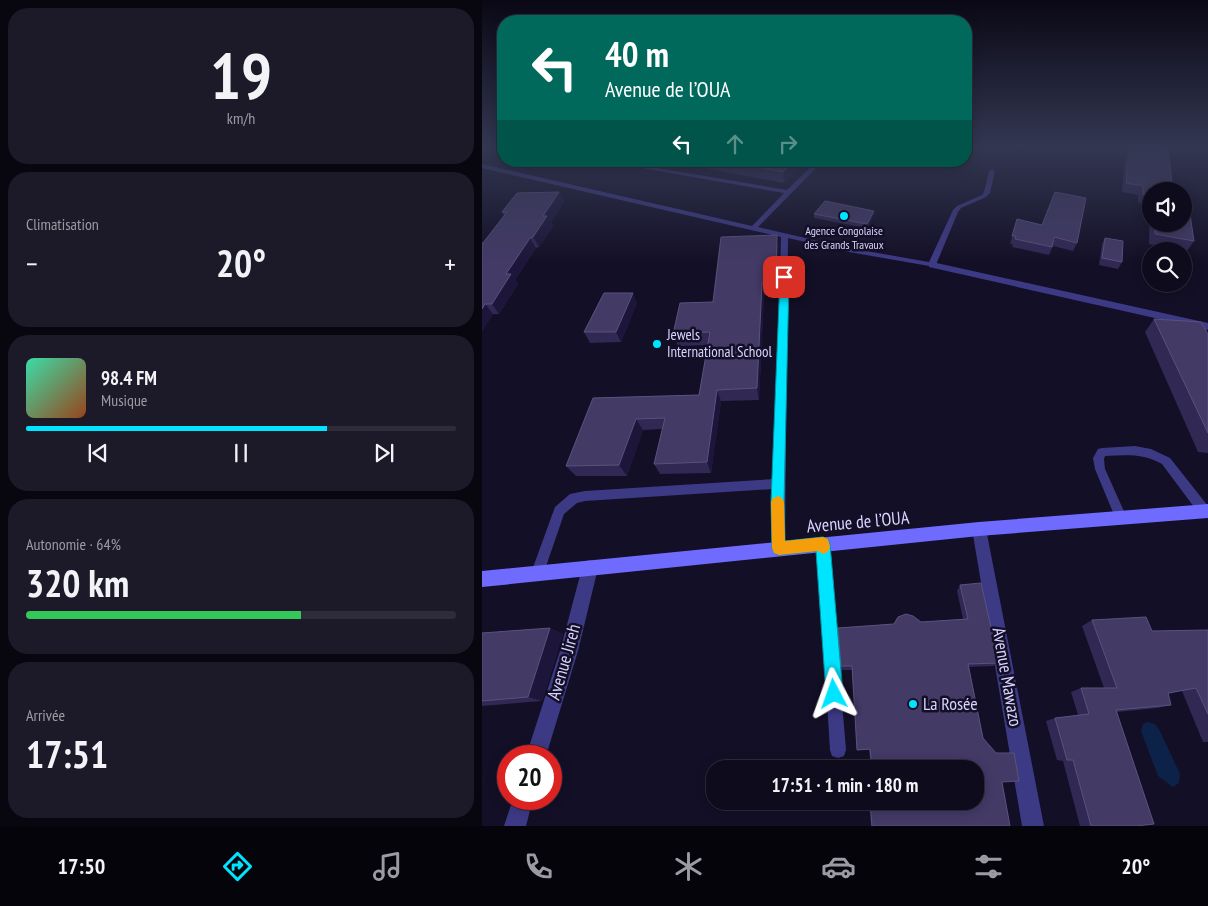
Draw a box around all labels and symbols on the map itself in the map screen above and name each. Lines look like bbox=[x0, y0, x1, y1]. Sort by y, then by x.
marker: Agence Congolaise des Grands Travaux bbox=[838, 210, 850, 222]
place label: Agence Congolaise des Grands Travaux bbox=[804, 223, 884, 252]
pin bbox=[763, 256, 805, 298]
place label: Jewels International School bbox=[666, 325, 772, 361]
marker: Jewels International School bbox=[651, 338, 663, 350]
street label: Avenue de l’OUA bbox=[806, 506, 911, 537]
street label: Avenue Jireh bbox=[542, 621, 585, 702]
street label: Avenue Mawazo bbox=[987, 626, 1028, 728]
position arrow bbox=[807, 667, 859, 719]
place label: La Rosée bbox=[923, 692, 978, 715]
marker: La Rosée bbox=[907, 698, 919, 710]
speed limit sign: 20 bbox=[497, 745, 562, 810]

